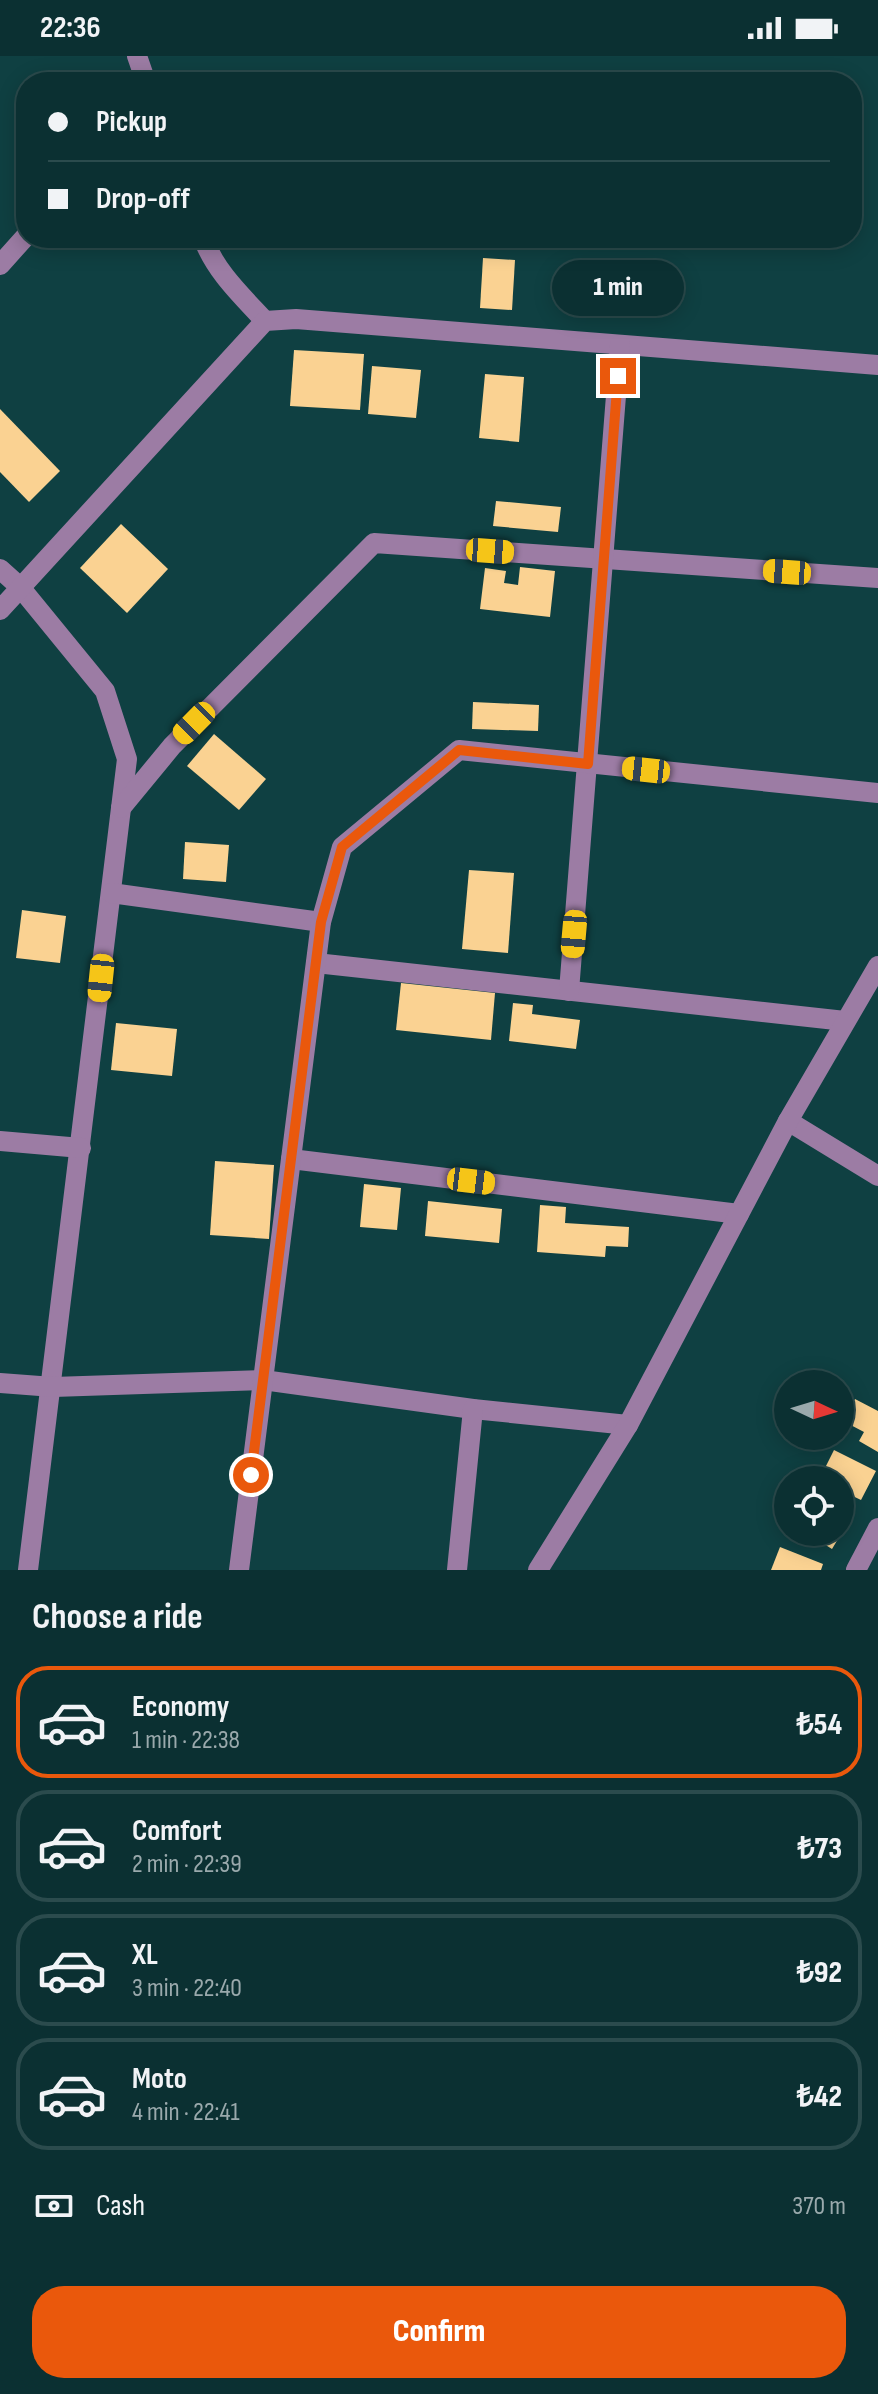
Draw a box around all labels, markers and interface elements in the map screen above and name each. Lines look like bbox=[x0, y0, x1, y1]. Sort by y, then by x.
text: 22:36 bbox=[40, 10, 101, 46]
text: Pickup bbox=[96, 104, 167, 140]
text: Drop-off bbox=[96, 181, 190, 217]
callout: 1 min bbox=[552, 260, 684, 316]
text: 1 min bbox=[593, 272, 643, 303]
route end bbox=[600, 358, 636, 394]
car bbox=[465, 537, 515, 565]
car bbox=[762, 558, 812, 586]
car bbox=[169, 698, 219, 748]
car bbox=[621, 756, 671, 784]
car bbox=[560, 909, 588, 959]
car bbox=[87, 953, 115, 1003]
car bbox=[446, 1166, 496, 1196]
north arrow bbox=[774, 1370, 854, 1450]
map controls bbox=[774, 1370, 854, 1546]
route start bbox=[233, 1457, 269, 1493]
button: locate bbox=[774, 1466, 854, 1546]
text: Choose a ride bbox=[32, 1596, 203, 1639]
icon: car bbox=[36, 1686, 108, 1758]
text: Economy bbox=[132, 1689, 229, 1725]
text: ₺54 bbox=[797, 1707, 842, 1743]
text: 1 min · 22:38 bbox=[132, 1725, 240, 1756]
icon: car bbox=[36, 1810, 108, 1882]
text: Comfort bbox=[132, 1813, 222, 1849]
text: ₺73 bbox=[797, 1831, 842, 1867]
text: 2 min · 22:39 bbox=[132, 1849, 242, 1880]
icon: car bbox=[36, 1934, 108, 2006]
text: XL bbox=[132, 1937, 158, 1973]
text: ₺92 bbox=[797, 1955, 842, 1991]
text: 3 min · 22:40 bbox=[132, 1973, 242, 2004]
icon: car bbox=[36, 2058, 108, 2130]
text: Moto bbox=[132, 2061, 187, 2097]
text: ₺42 bbox=[797, 2079, 842, 2115]
text: 4 min · 22:41 bbox=[132, 2097, 240, 2128]
icon: cash bbox=[32, 2184, 76, 2228]
text: Cash bbox=[96, 2188, 145, 2224]
text: 370 m bbox=[792, 2191, 846, 2222]
button: Confirm bbox=[32, 2286, 846, 2378]

